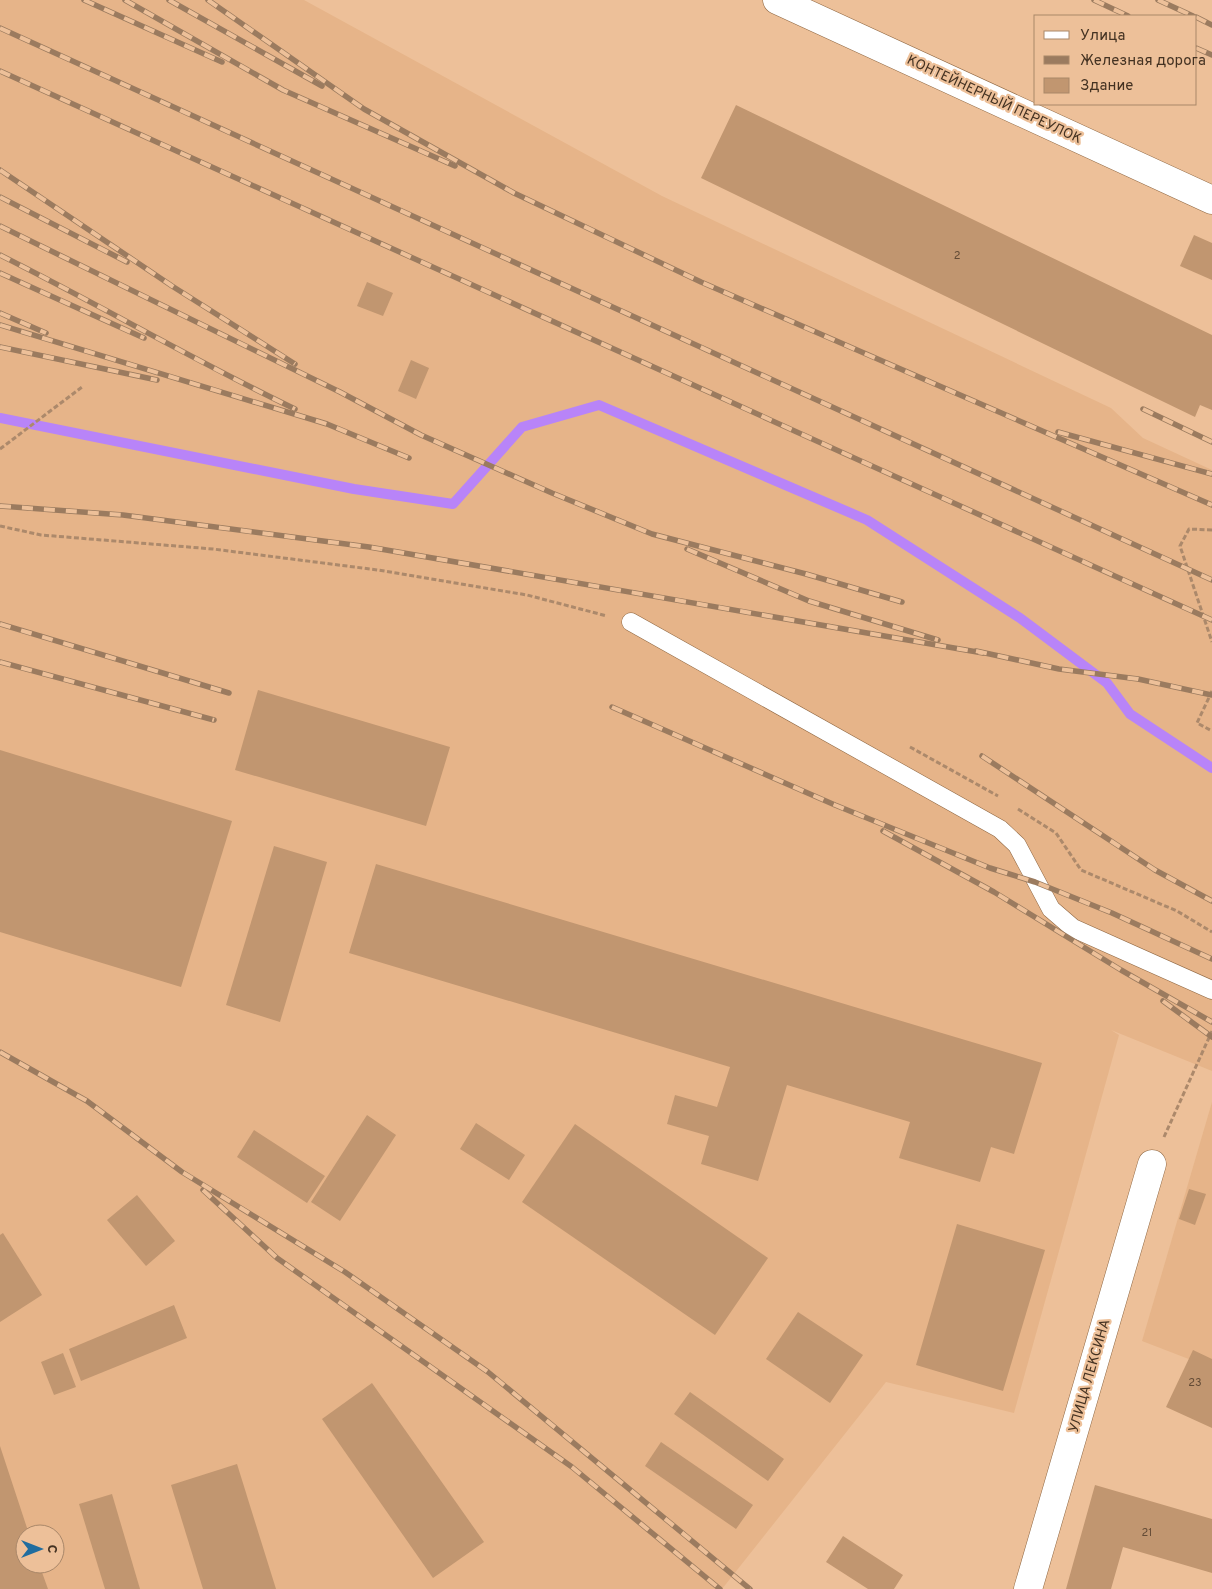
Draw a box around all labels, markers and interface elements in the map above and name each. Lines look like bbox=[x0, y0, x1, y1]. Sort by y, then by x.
legend bbox=[1034, 15, 1197, 105]
text: Улица bbox=[1080, 27, 1125, 46]
street label: КОНТЕЙНЕРНЫЙ ПЕРЕУЛОК bbox=[904, 51, 1085, 148]
text: Железная дорога bbox=[1080, 52, 1206, 71]
text: Здание bbox=[1080, 77, 1133, 96]
house number: 2 bbox=[954, 249, 960, 263]
street label: УЛИЦА ЛЕКСИНА bbox=[1066, 1317, 1114, 1435]
house number: 23 bbox=[1188, 1376, 1202, 1390]
north arrow bbox=[15, 1524, 65, 1574]
house number: 21 bbox=[1142, 1526, 1152, 1540]
text: С bbox=[43, 1545, 60, 1554]

